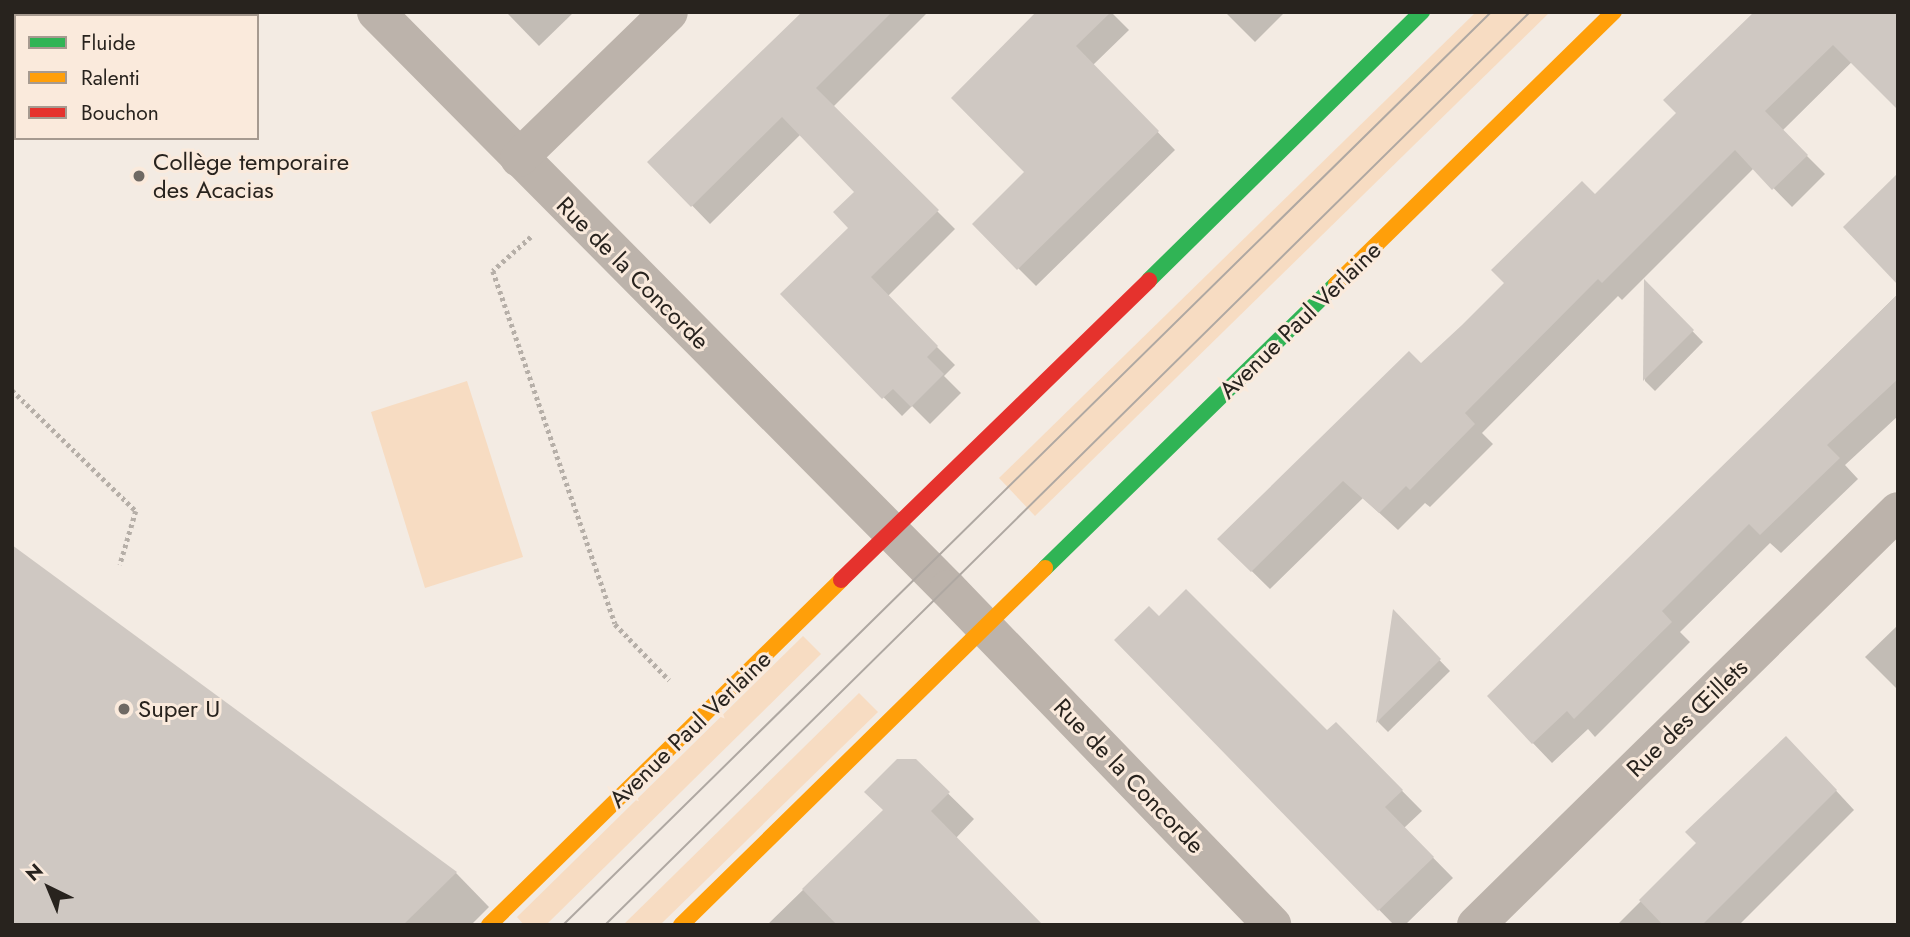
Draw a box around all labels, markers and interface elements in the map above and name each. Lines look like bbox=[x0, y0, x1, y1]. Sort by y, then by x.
legend bbox=[14, 14, 259, 140]
text: Fluide bbox=[81, 28, 136, 58]
text: Ralenti bbox=[81, 63, 140, 93]
text: Bouchon bbox=[81, 98, 159, 128]
place label: Collège temporaire des Acacias bbox=[153, 148, 349, 204]
marker: Collège temporaire des Acacias bbox=[131, 168, 147, 184]
street label: Rue de la Concorde bbox=[551, 191, 715, 355]
street label: Avenue Paul Verlaine bbox=[1213, 235, 1387, 405]
street label: Avenue Paul Verlaine bbox=[603, 644, 777, 814]
street label: Rue des Œillets bbox=[1620, 653, 1754, 783]
street label: Rue de la Concorde bbox=[1048, 693, 1210, 859]
place label: Super U bbox=[138, 695, 220, 723]
marker: Super U bbox=[116, 701, 132, 717]
north arrow bbox=[14, 853, 84, 923]
text: N bbox=[20, 857, 49, 887]

